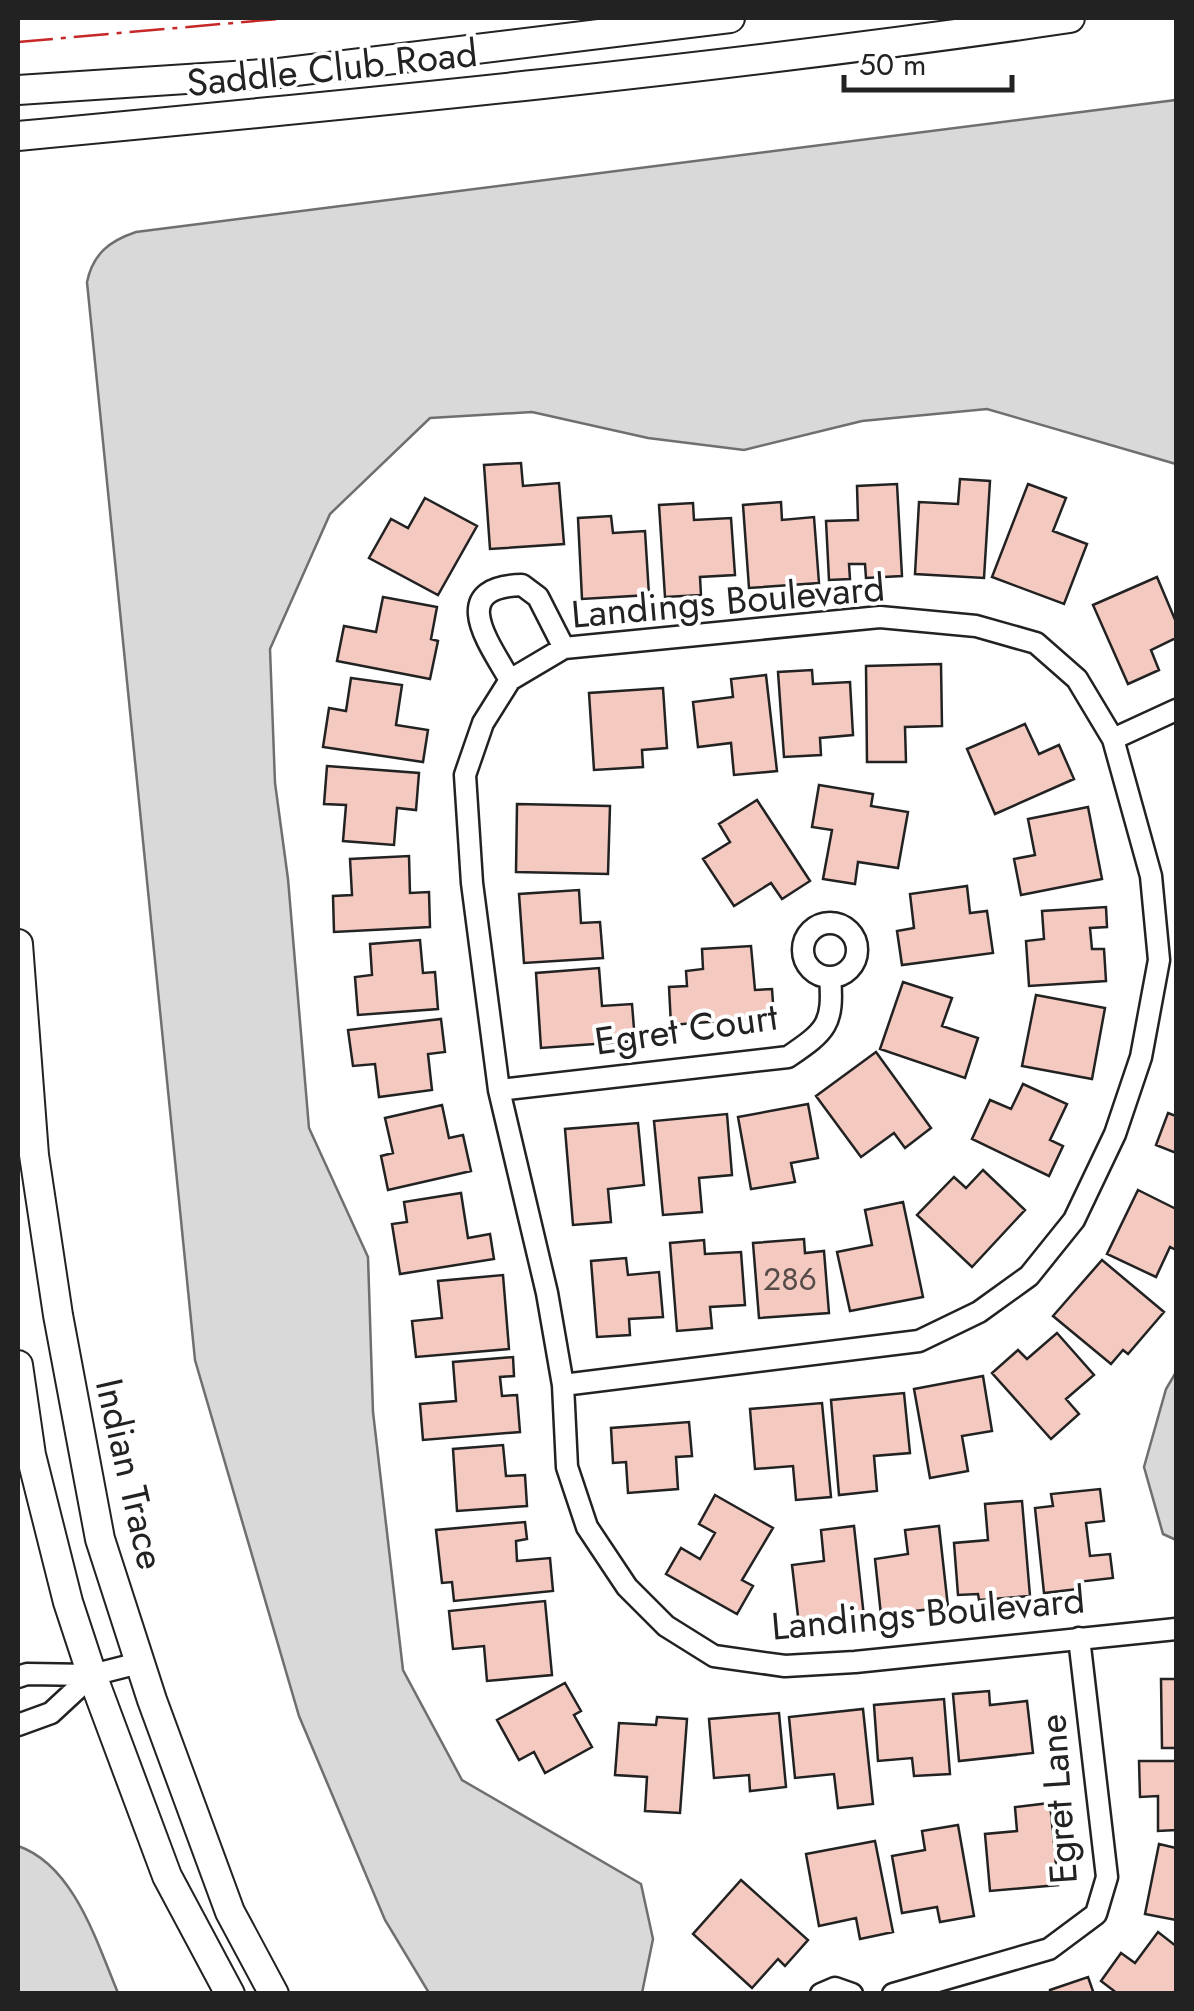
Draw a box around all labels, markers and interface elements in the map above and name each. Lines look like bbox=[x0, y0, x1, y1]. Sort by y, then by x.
street label: Saddle Club Road bbox=[184, 25, 480, 110]
scale bar bbox=[844, 30, 1012, 92]
text: 50 m bbox=[859, 43, 926, 86]
street label: Landings Boulevard bbox=[569, 559, 887, 642]
street label: Egret Court bbox=[591, 988, 781, 1069]
house number: 286 bbox=[763, 1256, 817, 1302]
street label: Indian Trace bbox=[82, 1373, 179, 1575]
street label: Landings Boulevard bbox=[769, 1571, 1087, 1654]
street label: Egret Lane bbox=[1024, 1712, 1091, 1886]

